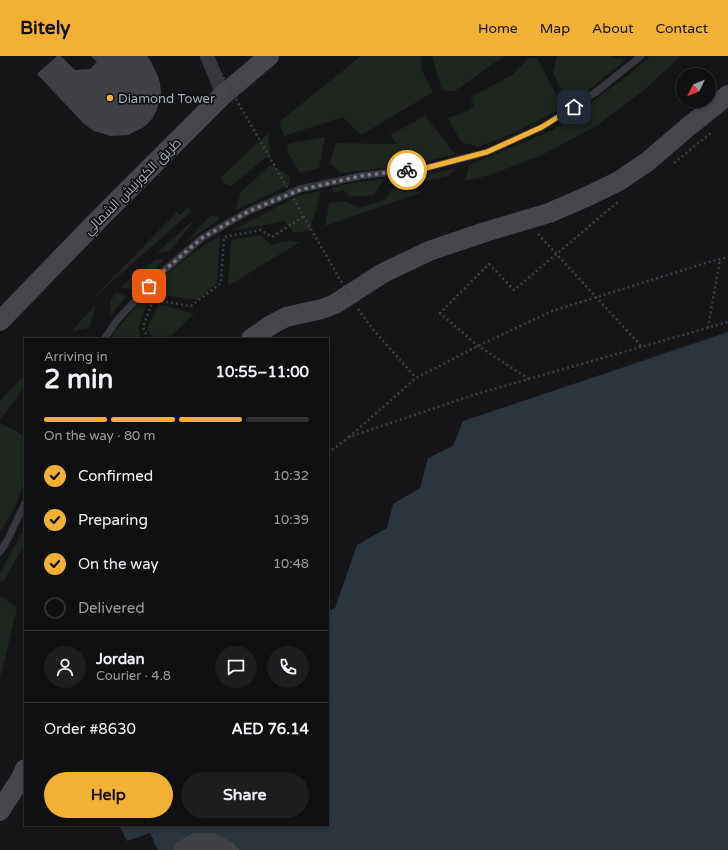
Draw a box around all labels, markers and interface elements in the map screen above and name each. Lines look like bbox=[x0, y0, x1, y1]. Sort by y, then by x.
text: Bitely bbox=[20, 17, 71, 39]
text: Home bbox=[478, 20, 518, 37]
text: Map bbox=[540, 20, 570, 37]
text: About bbox=[592, 20, 634, 37]
text: Contact bbox=[656, 20, 708, 37]
north arrow bbox=[676, 68, 716, 108]
map controls bbox=[676, 68, 716, 108]
pin bbox=[557, 90, 591, 124]
place label: Diamond Tower bbox=[118, 91, 215, 107]
marker: Diamond Tower bbox=[105, 93, 115, 103]
icon: home bbox=[563, 96, 585, 118]
street label: طريق الكورنيش الشمالي bbox=[81, 135, 186, 240]
courier bbox=[387, 150, 427, 190]
icon: bike bbox=[396, 159, 418, 181]
pin bbox=[132, 269, 166, 303]
icon: bag bbox=[138, 275, 160, 297]
text: Arriving in bbox=[44, 349, 108, 365]
text: 10:55–11:00 bbox=[216, 363, 309, 381]
text: 2 min bbox=[44, 364, 113, 395]
text: On the way · 80 m bbox=[44, 428, 156, 444]
icon: check bbox=[44, 465, 66, 487]
text: Confirmed bbox=[78, 467, 153, 485]
text: 10:32 bbox=[273, 468, 309, 484]
icon: check bbox=[44, 509, 66, 531]
text: Preparing bbox=[78, 511, 148, 529]
text: 10:39 bbox=[273, 512, 309, 528]
icon: check bbox=[44, 553, 66, 575]
text: On the way bbox=[78, 555, 158, 573]
text: 10:48 bbox=[273, 556, 309, 572]
text: Delivered bbox=[78, 599, 145, 617]
button: person bbox=[44, 646, 86, 688]
button: chat bbox=[215, 646, 257, 688]
button: phone bbox=[267, 646, 309, 688]
text: Jordan bbox=[96, 650, 145, 668]
text: Courier · 4.8 bbox=[96, 668, 171, 684]
text: Order #8630 bbox=[44, 720, 136, 738]
text: AED 76.14 bbox=[231, 720, 309, 738]
button: Help bbox=[44, 772, 173, 818]
button: Share bbox=[181, 772, 309, 818]

